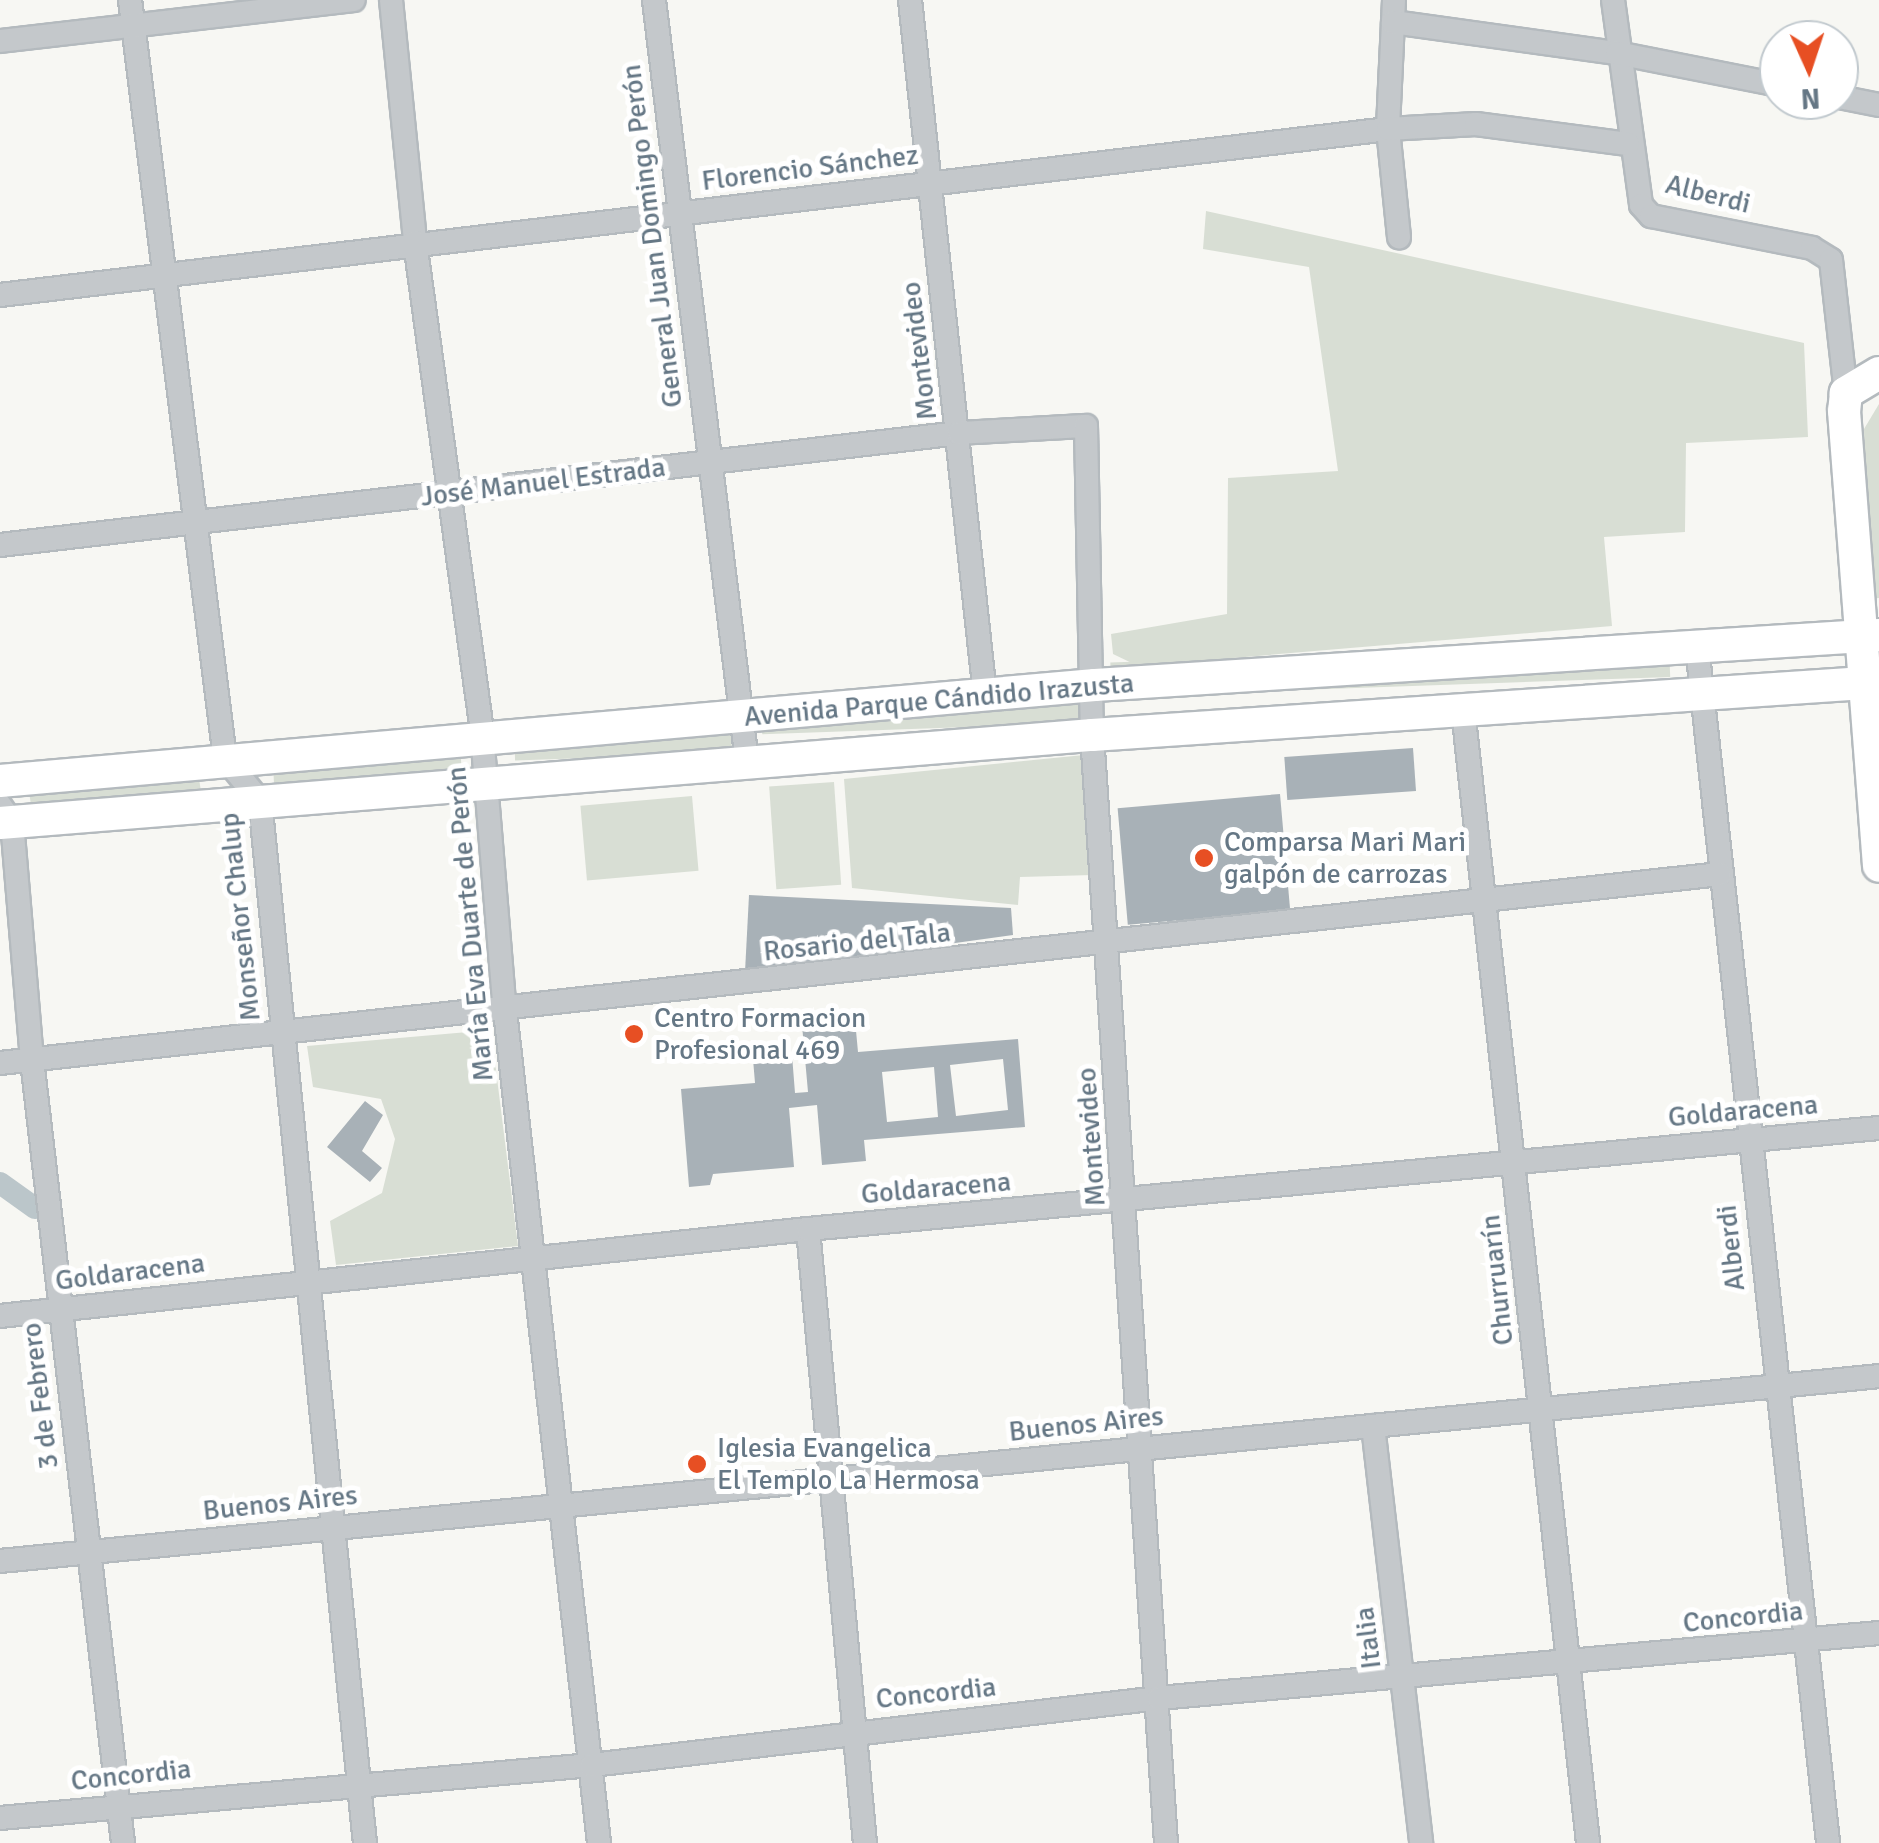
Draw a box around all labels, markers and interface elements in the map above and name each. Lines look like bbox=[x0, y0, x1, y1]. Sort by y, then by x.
north arrow bbox=[1759, 20, 1859, 120]
street label: General Juan Domingo Perón bbox=[614, 62, 690, 410]
text: N bbox=[1800, 80, 1821, 115]
street label: Florencio Sánchez bbox=[700, 138, 920, 198]
street label: Alberdi bbox=[1662, 167, 1754, 221]
street label: Montevideo bbox=[894, 280, 944, 422]
street label: José Manuel Estrada bbox=[419, 450, 667, 514]
street label: Avenida Parque Cándido Irazusta bbox=[743, 666, 1135, 734]
street label: María Eva Duarte de Perón bbox=[439, 765, 501, 1083]
street label: Monseñor Chalup bbox=[212, 811, 268, 1023]
place label: Comparsa Mari Mari galpón de carrozas bbox=[1224, 825, 1466, 891]
marker: Comparsa Mari Mari galpón de carrozas bbox=[1193, 847, 1215, 869]
street label: Rosario del Tala bbox=[762, 915, 952, 969]
place label: Centro Formacion Profesional 469 bbox=[654, 1001, 866, 1067]
marker: Centro Formacion Profesional 469 bbox=[623, 1023, 645, 1045]
street label: Montevideo bbox=[1069, 1066, 1113, 1208]
street label: Goldaracena bbox=[1667, 1088, 1819, 1134]
street label: Goldaracena bbox=[860, 1165, 1012, 1211]
street label: Alberdi bbox=[1710, 1203, 1752, 1293]
street label: Churruarín bbox=[1473, 1213, 1521, 1347]
street label: Goldaracena bbox=[53, 1246, 207, 1298]
street label: 3 de Febrero bbox=[14, 1321, 66, 1471]
street label: Buenos Aires bbox=[1007, 1399, 1165, 1449]
place label: Iglesia Evangelica El Templo La Hermosa bbox=[717, 1431, 980, 1497]
marker: Iglesia Evangelica El Templo La Hermosa bbox=[686, 1453, 708, 1475]
street label: Buenos Aires bbox=[201, 1478, 359, 1528]
street label: Concordia bbox=[1681, 1594, 1805, 1640]
street label: Italia bbox=[1348, 1605, 1388, 1671]
street label: Concordia bbox=[874, 1670, 998, 1716]
street label: Concordia bbox=[69, 1752, 193, 1798]

